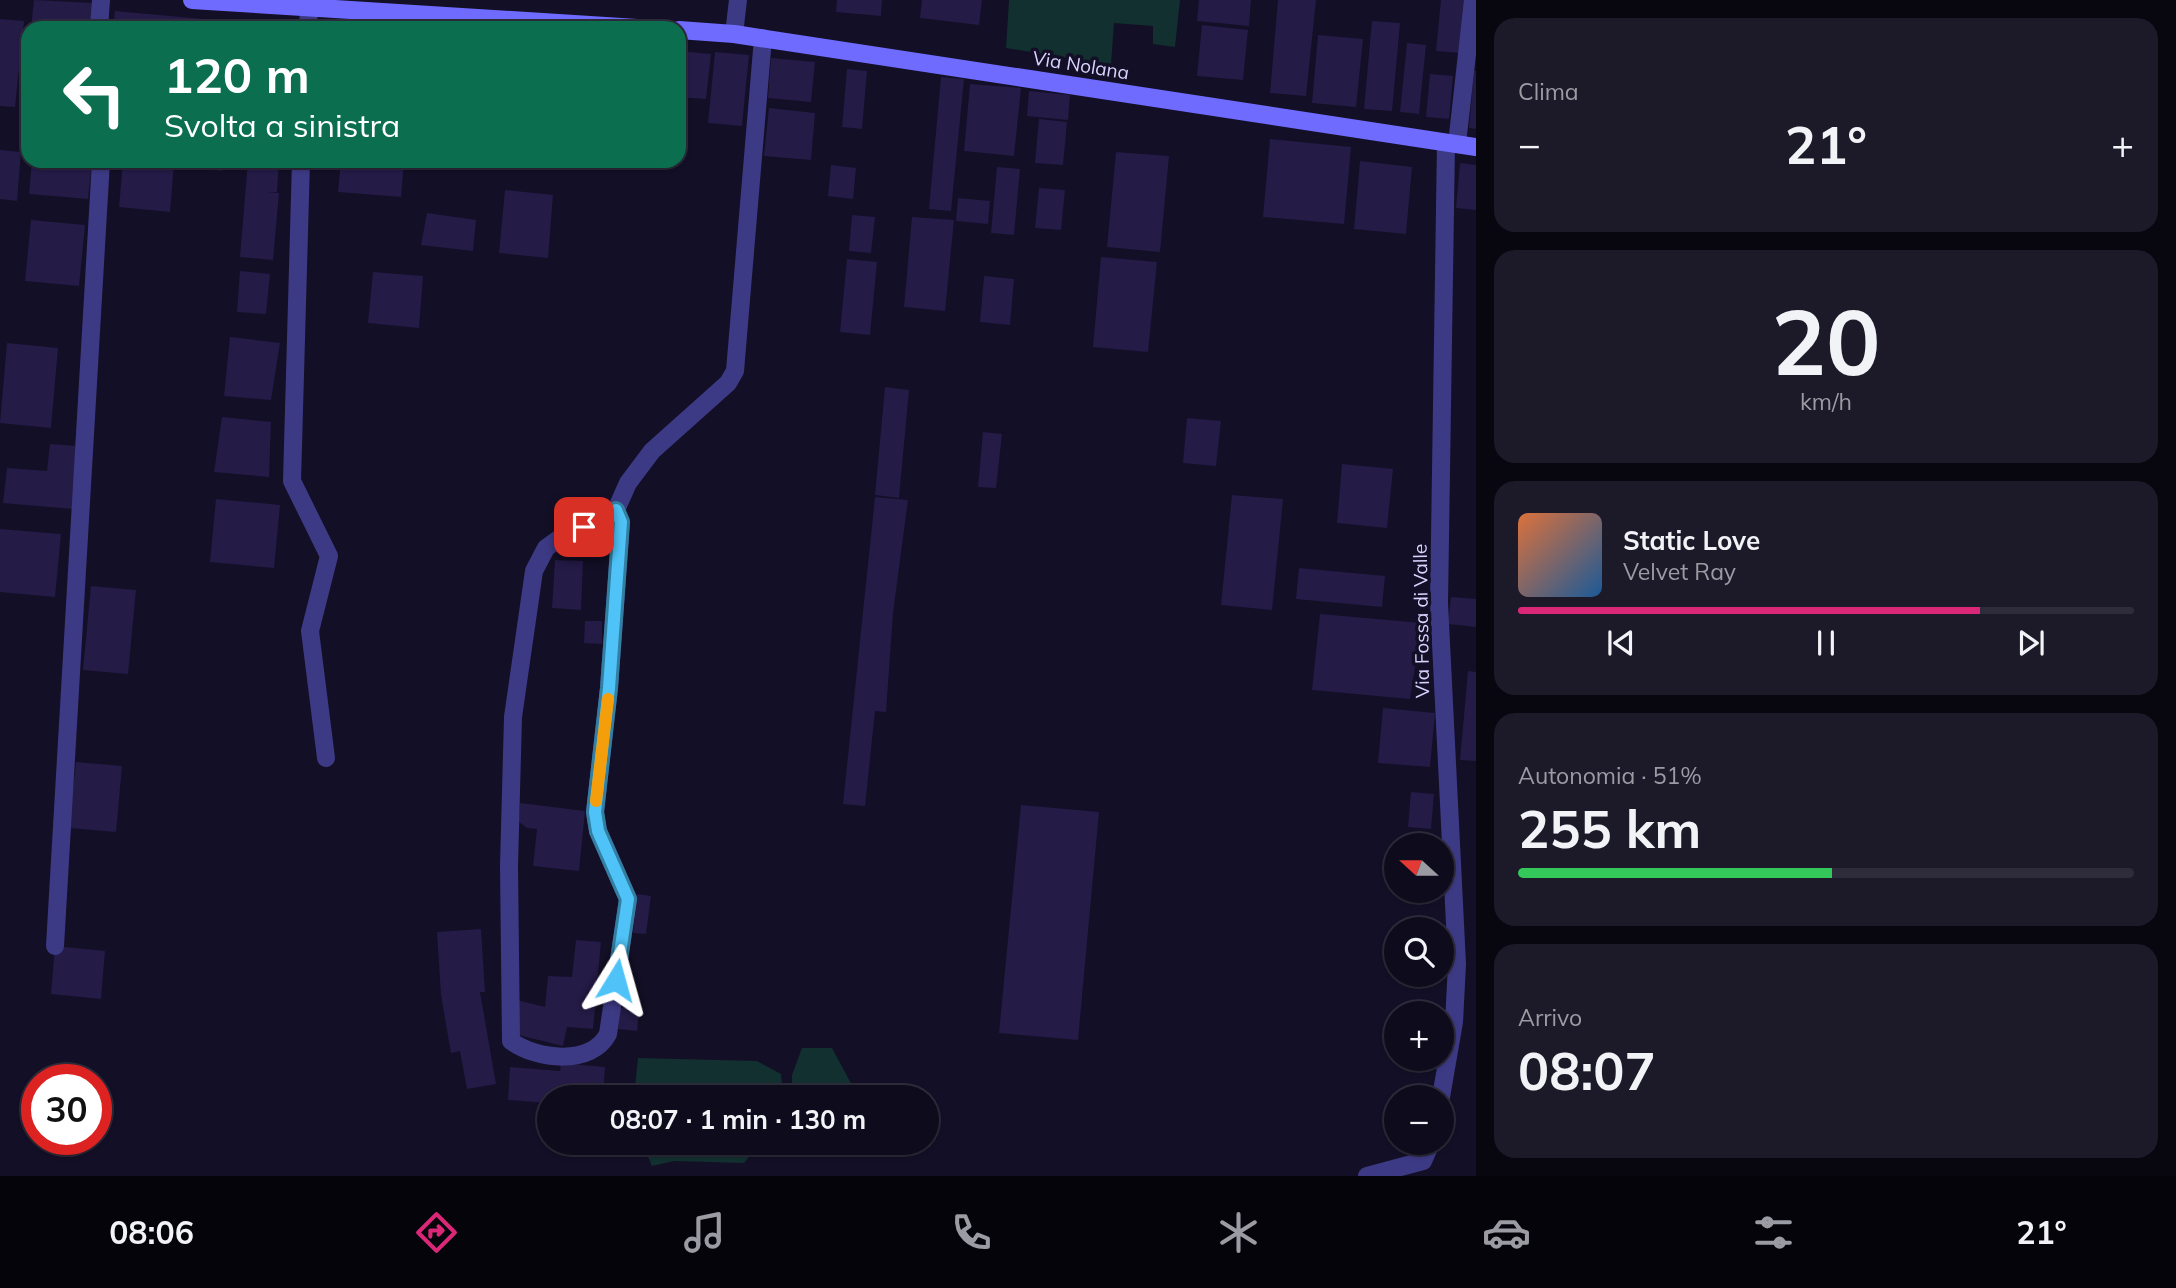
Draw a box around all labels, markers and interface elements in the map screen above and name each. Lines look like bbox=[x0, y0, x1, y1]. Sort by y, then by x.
text: 120 m bbox=[164, 44, 310, 105]
street label: Via Nolana bbox=[1031, 46, 1131, 84]
icon: left bbox=[49, 49, 140, 140]
text: Clima bbox=[1518, 77, 1579, 106]
text: Svolta a sinistra bbox=[164, 105, 400, 145]
text: 21° bbox=[1785, 112, 1867, 177]
text: − bbox=[1518, 120, 1541, 168]
text: + bbox=[2111, 120, 2134, 168]
text: 20 bbox=[1771, 284, 1881, 398]
text: km/h bbox=[1800, 387, 1852, 416]
pin bbox=[554, 497, 614, 557]
icon: arrive bbox=[565, 508, 603, 546]
text: Static Love bbox=[1623, 524, 1760, 557]
street label: Via Fossa di Valle bbox=[1408, 544, 1434, 698]
text: Velvet Ray bbox=[1623, 557, 1736, 586]
icon: previous bbox=[1602, 624, 1640, 662]
icon: pause bbox=[1807, 624, 1845, 662]
icon: next bbox=[2012, 624, 2050, 662]
text: Autonomia · 51% bbox=[1518, 761, 1702, 790]
text: 255 km bbox=[1518, 796, 1701, 861]
north arrow bbox=[1384, 833, 1454, 903]
map controls bbox=[1384, 833, 1454, 1155]
button: search bbox=[1384, 917, 1454, 987]
position arrow bbox=[579, 943, 653, 1017]
button: + bbox=[1384, 1001, 1454, 1071]
text: Arrivo bbox=[1518, 1003, 1582, 1032]
text: 08:07 bbox=[1518, 1038, 1656, 1103]
speed limit sign: 30 bbox=[21, 1064, 112, 1155]
button: − bbox=[1384, 1085, 1454, 1155]
text: 08:07 · 1 min · 130 m bbox=[610, 1103, 866, 1136]
icon: directions bbox=[412, 1208, 461, 1257]
icon: music bbox=[680, 1208, 729, 1257]
icon: phone bbox=[947, 1208, 996, 1257]
icon: climate bbox=[1214, 1208, 1263, 1257]
icon: car bbox=[1482, 1208, 1531, 1257]
icon: filters bbox=[1749, 1208, 1798, 1257]
text: 08:06 bbox=[109, 1212, 194, 1252]
text: 21° bbox=[2016, 1212, 2067, 1252]

